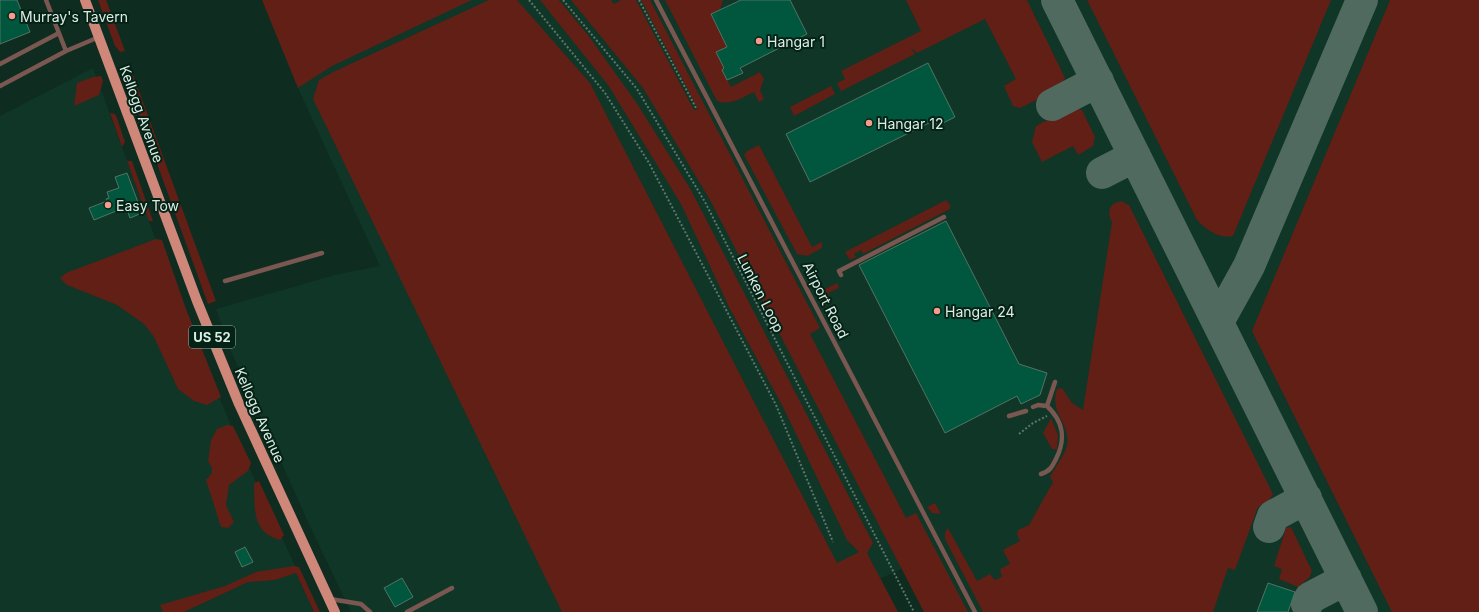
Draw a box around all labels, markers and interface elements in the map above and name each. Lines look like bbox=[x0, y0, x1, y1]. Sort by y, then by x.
place label: Murray's Tavern bbox=[20, 8, 128, 25]
marker: Murray's Tavern bbox=[7, 11, 17, 21]
place label: Hangar 1 bbox=[767, 33, 825, 50]
marker: Hangar 1 bbox=[754, 36, 764, 46]
street label: Kellogg Avenue bbox=[116, 63, 168, 165]
place label: Hangar 12 bbox=[877, 115, 943, 132]
marker: Hangar 12 bbox=[864, 118, 874, 128]
place label: Easy Tow bbox=[116, 197, 179, 214]
marker: Easy Tow bbox=[103, 200, 113, 210]
street label: Lunken Loop bbox=[734, 251, 788, 335]
street label: Airport Road bbox=[800, 259, 852, 341]
place label: Hangar 24 bbox=[945, 303, 1015, 320]
marker: Hangar 24 bbox=[932, 306, 942, 316]
road number: US 52 bbox=[189, 326, 235, 348]
street label: Kellogg Avenue bbox=[231, 365, 289, 465]

